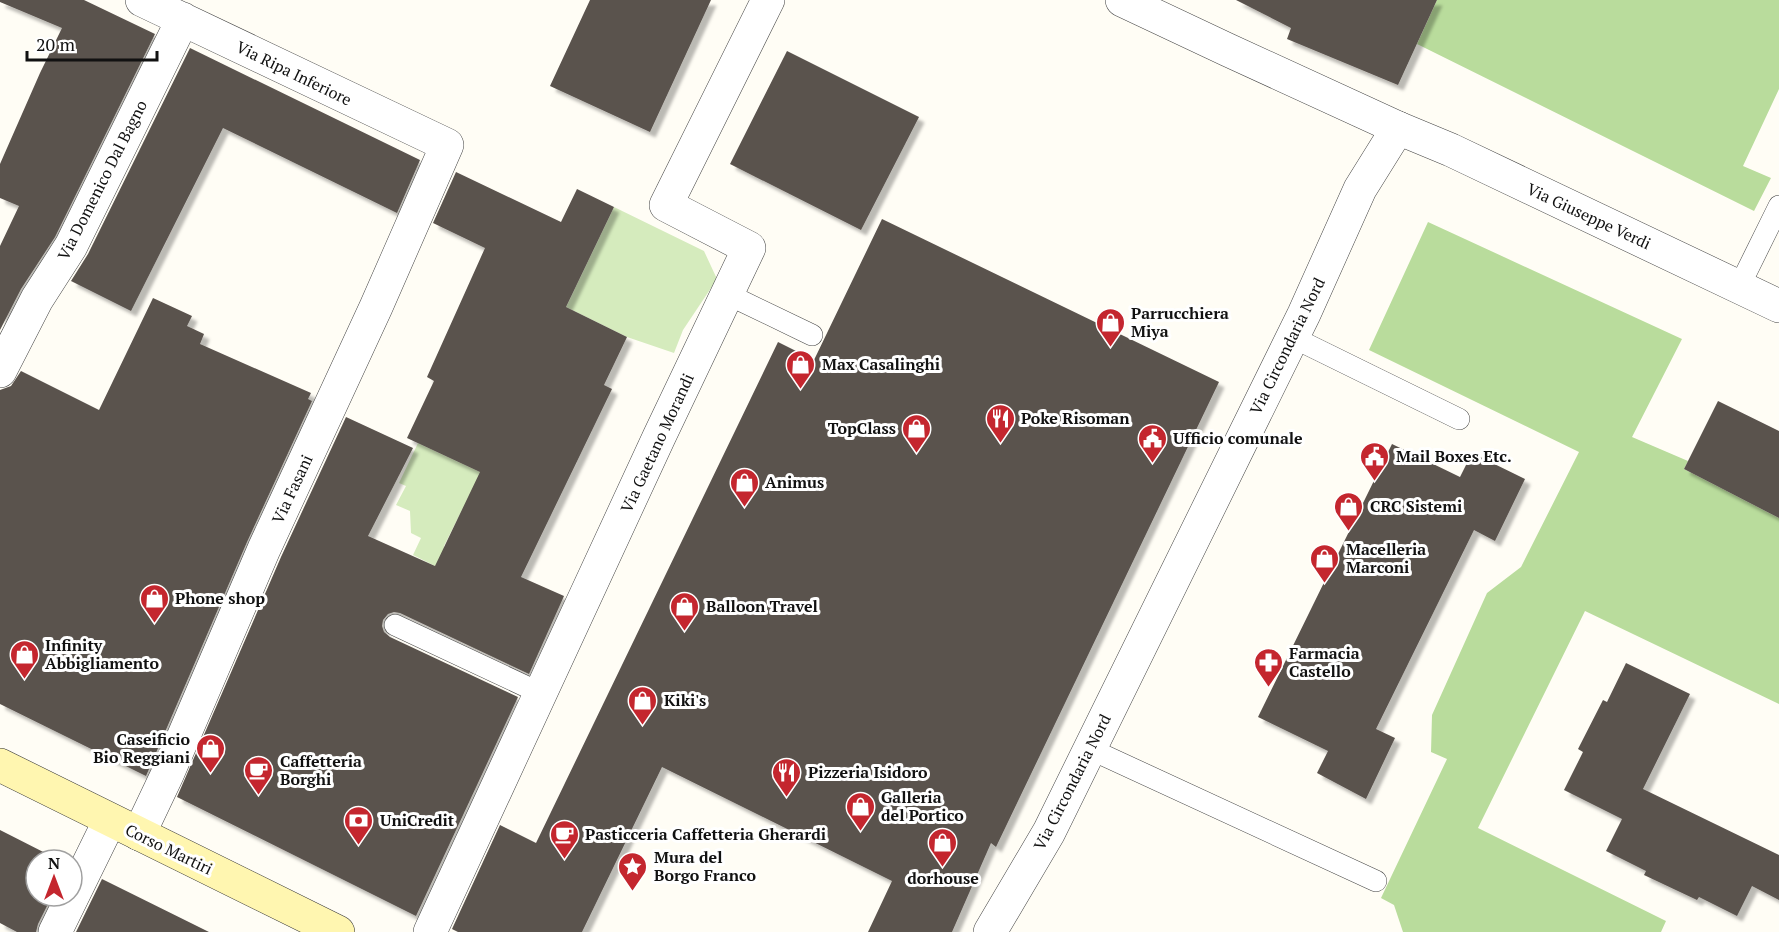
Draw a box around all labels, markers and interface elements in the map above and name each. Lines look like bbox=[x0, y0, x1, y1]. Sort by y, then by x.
scale bar bbox=[27, 24, 158, 62]
text: 20 m bbox=[36, 32, 76, 56]
street label: Via Ripa Inferiore bbox=[232, 35, 356, 111]
street label: Via Domenico Dal Bagno bbox=[52, 96, 152, 264]
street label: Via Giuseppe Verdi bbox=[1523, 178, 1655, 255]
street label: Via Circondaria Nord bbox=[1244, 274, 1330, 418]
place label: Parrucchiera Miya bbox=[1131, 302, 1229, 342]
shop icon: Parrucchiera Miya bbox=[1094, 306, 1126, 348]
shop icon: Max Casalinghi bbox=[785, 348, 817, 390]
place label: Max Casalinghi bbox=[822, 353, 940, 375]
street label: Via Gaetano Morandi bbox=[615, 370, 699, 516]
restaurant icon: Poke Risoman bbox=[984, 402, 1016, 444]
place label: Poke Risoman bbox=[1021, 407, 1130, 429]
shop icon: TopClass bbox=[901, 412, 933, 454]
place label: TopClass bbox=[828, 417, 896, 439]
public building icon: Ufficio comunale bbox=[1136, 422, 1168, 464]
place label: Ufficio comunale bbox=[1173, 427, 1303, 449]
public building icon: Mail Boxes Etc. bbox=[1359, 440, 1391, 482]
place label: Mail Boxes Etc. bbox=[1396, 445, 1512, 467]
street label: Via Fasani bbox=[266, 451, 318, 527]
shop icon: Animus bbox=[728, 466, 760, 508]
place label: Animus bbox=[765, 471, 824, 493]
shop icon: CRC Sistemi bbox=[1333, 490, 1365, 532]
place label: CRC Sistemi bbox=[1370, 495, 1462, 517]
place label: Macelleria Marconi bbox=[1346, 538, 1426, 578]
shop icon: Macelleria Marconi bbox=[1309, 542, 1341, 584]
shop icon: Phone shop bbox=[138, 582, 170, 624]
place label: Phone shop bbox=[175, 587, 265, 609]
shop icon: Balloon Travel bbox=[669, 590, 701, 632]
place label: Balloon Travel bbox=[706, 595, 818, 617]
place label: Infinity Abbigliamento bbox=[45, 634, 159, 674]
shop icon: Infinity Abbigliamento bbox=[8, 638, 40, 680]
place label: Farmacia Castello bbox=[1289, 642, 1360, 682]
pharmacy icon: Farmacia Castello bbox=[1252, 646, 1284, 688]
shop icon: Kiki's bbox=[627, 684, 659, 726]
place label: Kiki's bbox=[664, 689, 706, 711]
street label: Via Circondaria Nord bbox=[1028, 710, 1116, 854]
place label: Caseificio Bio Reggiani bbox=[93, 728, 190, 768]
shop icon: Caseificio Bio Reggiani bbox=[195, 732, 227, 774]
place label: Caffetteria Borghi bbox=[280, 750, 362, 790]
cafe icon: Caffetteria Borghi bbox=[243, 754, 275, 796]
restaurant icon: Pizzeria Isidoro bbox=[771, 756, 803, 798]
place label: Pizzeria Isidoro bbox=[808, 761, 928, 783]
place label: Galleria del Portico bbox=[881, 786, 964, 826]
shop icon: Galleria del Portico bbox=[844, 790, 876, 832]
bank icon: UniCredit bbox=[343, 804, 375, 846]
place label: UniCredit bbox=[380, 809, 455, 831]
street label: Corso Martiri bbox=[122, 818, 216, 880]
cafe icon: Pasticceria Caffetteria Gherardi bbox=[548, 818, 580, 860]
place label: Pasticceria Caffetteria Gherardi bbox=[585, 823, 826, 845]
shop icon: dorhouse bbox=[927, 826, 959, 868]
place label: Mura del Borgo Franco bbox=[654, 846, 756, 886]
north arrow bbox=[24, 848, 84, 908]
place icon: Mura del Borgo Franco bbox=[617, 850, 649, 892]
text: N bbox=[48, 852, 60, 874]
place label: dorhouse bbox=[907, 867, 979, 889]

